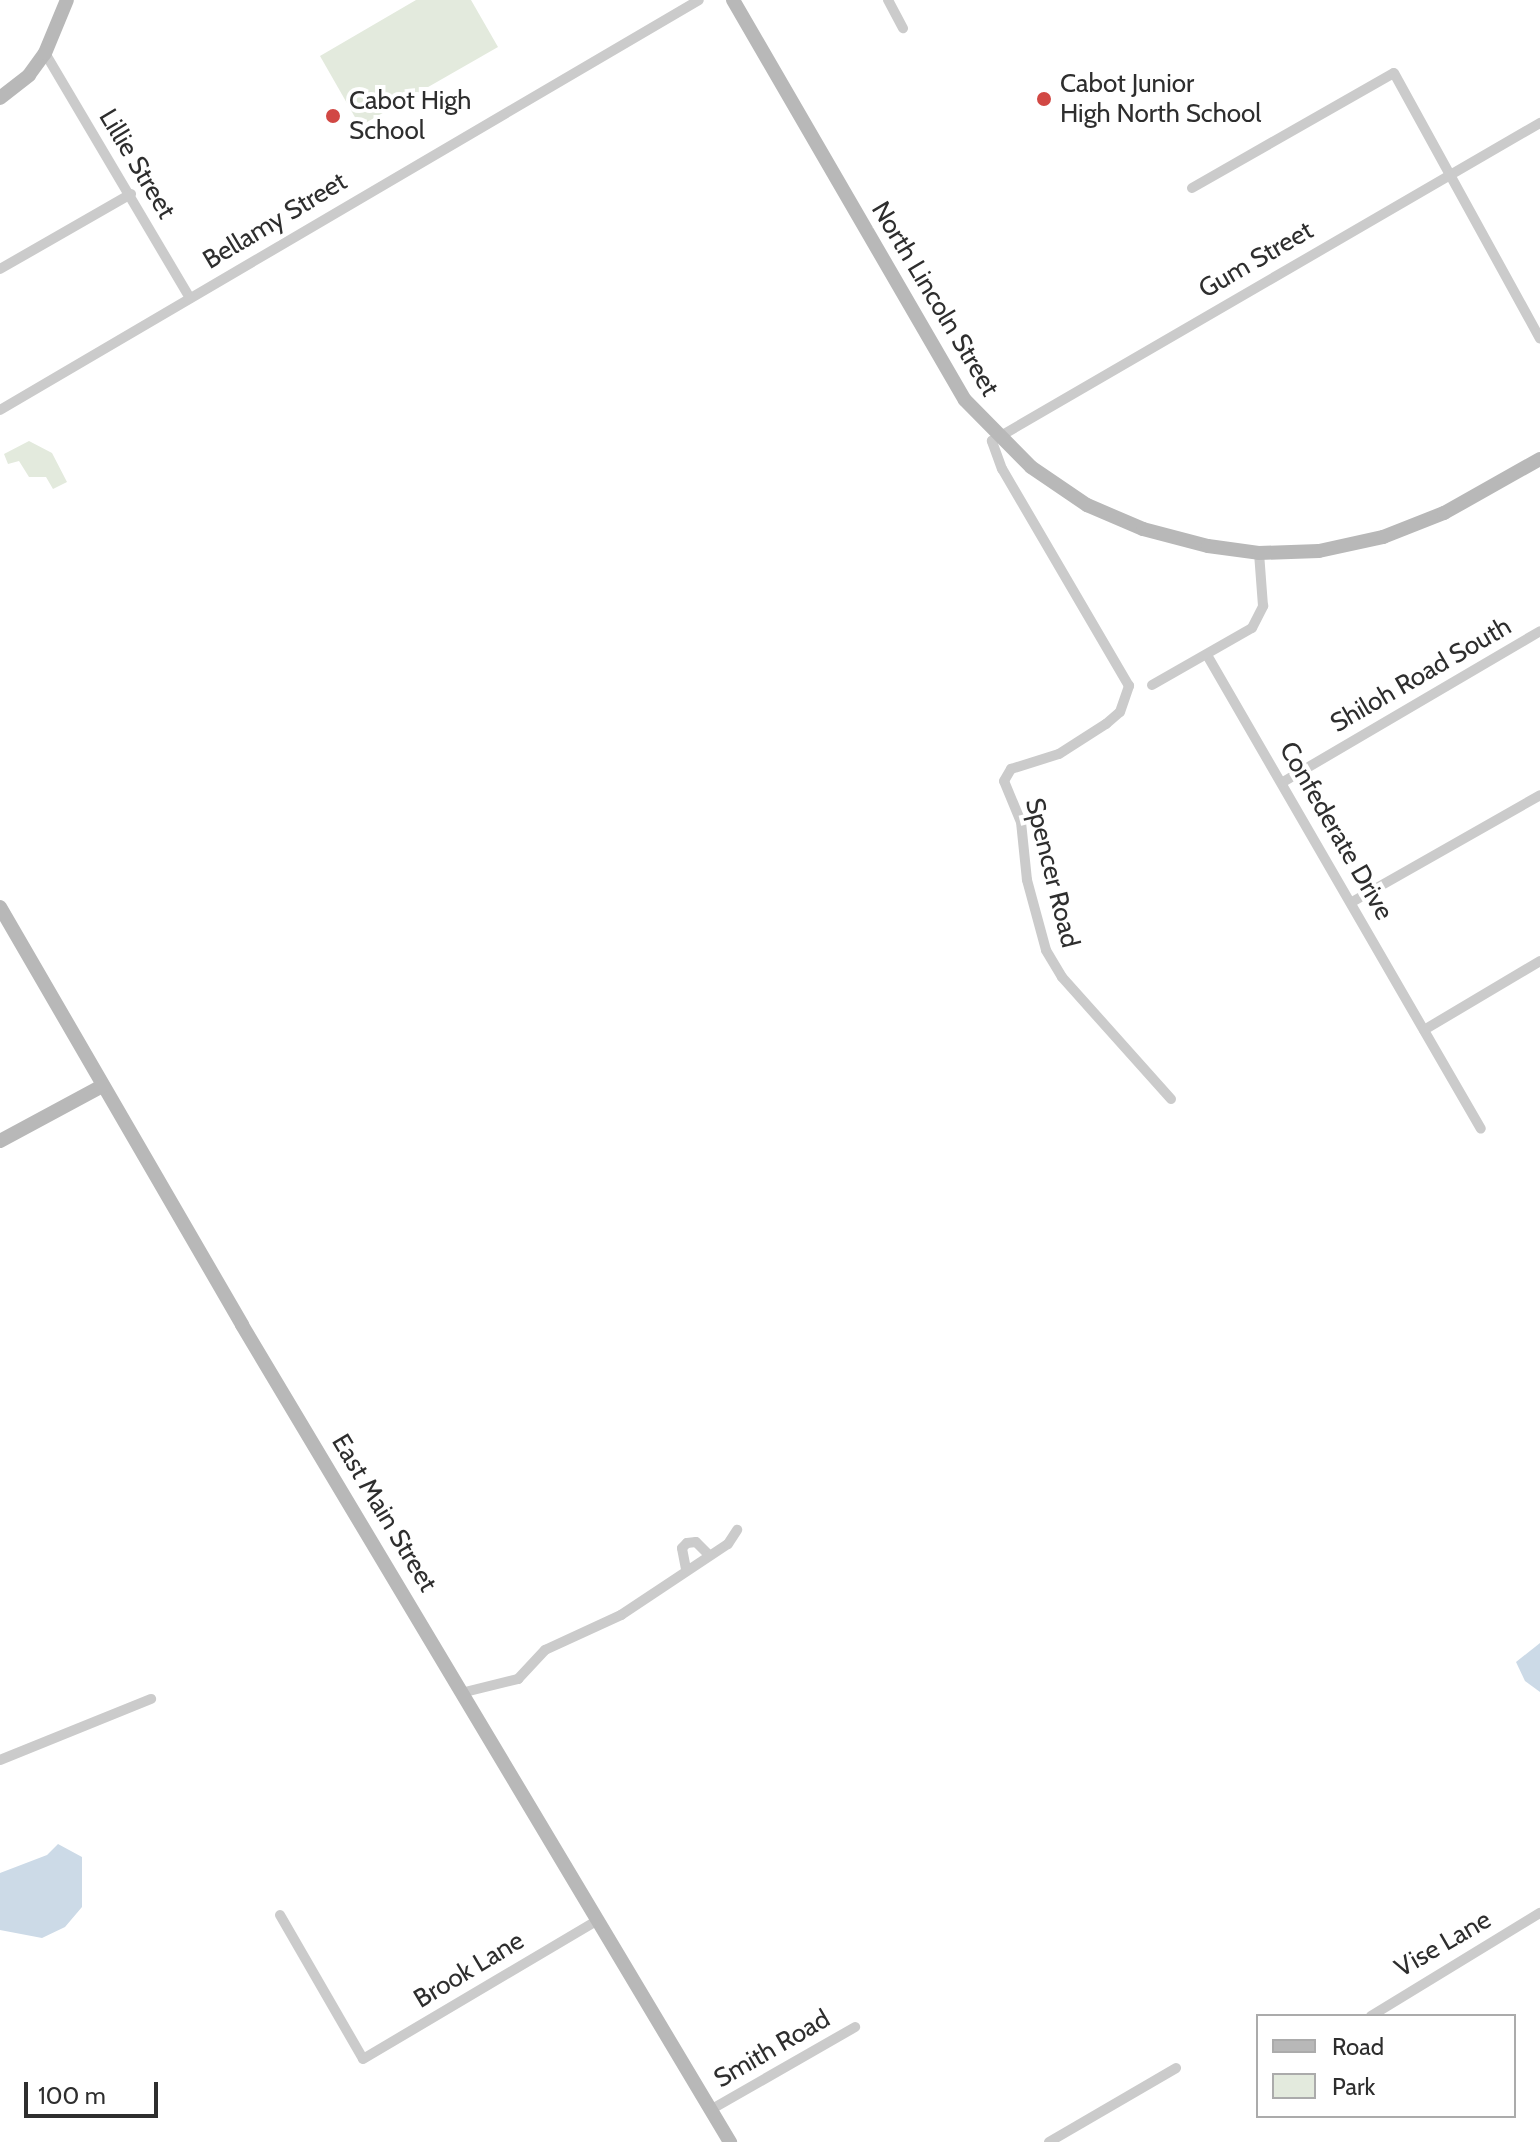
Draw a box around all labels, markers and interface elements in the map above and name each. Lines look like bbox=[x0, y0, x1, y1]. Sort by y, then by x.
place label: Cabot Junior High North School bbox=[1060, 68, 1261, 130]
place label: Cabot High School bbox=[349, 85, 471, 146]
marker: Cabot Junior High North School bbox=[1035, 90, 1053, 108]
street label: Lillie Street bbox=[92, 104, 182, 224]
marker: Cabot High School bbox=[324, 107, 342, 125]
street label: Bellamy Street bbox=[198, 166, 352, 276]
street label: North Lincoln Street bbox=[865, 196, 1005, 402]
street label: Gum Street bbox=[1193, 215, 1319, 305]
street label: Shiloh Road South bbox=[1325, 611, 1517, 739]
street label: Confederate Drive bbox=[1272, 737, 1400, 925]
street label: Spencer Road bbox=[1018, 795, 1086, 951]
street label: East Main Street bbox=[325, 1429, 443, 1597]
street label: Vise Lane bbox=[1389, 1904, 1497, 1984]
street label: Brook Lane bbox=[408, 1925, 530, 2015]
street label: Smith Road bbox=[709, 2003, 835, 2095]
legend bbox=[1256, 2014, 1516, 2118]
text: Road bbox=[1332, 2032, 1384, 2061]
scale bar bbox=[28, 2066, 162, 2116]
text: Park bbox=[1332, 2072, 1375, 2101]
text: 100 m bbox=[38, 2081, 106, 2110]

